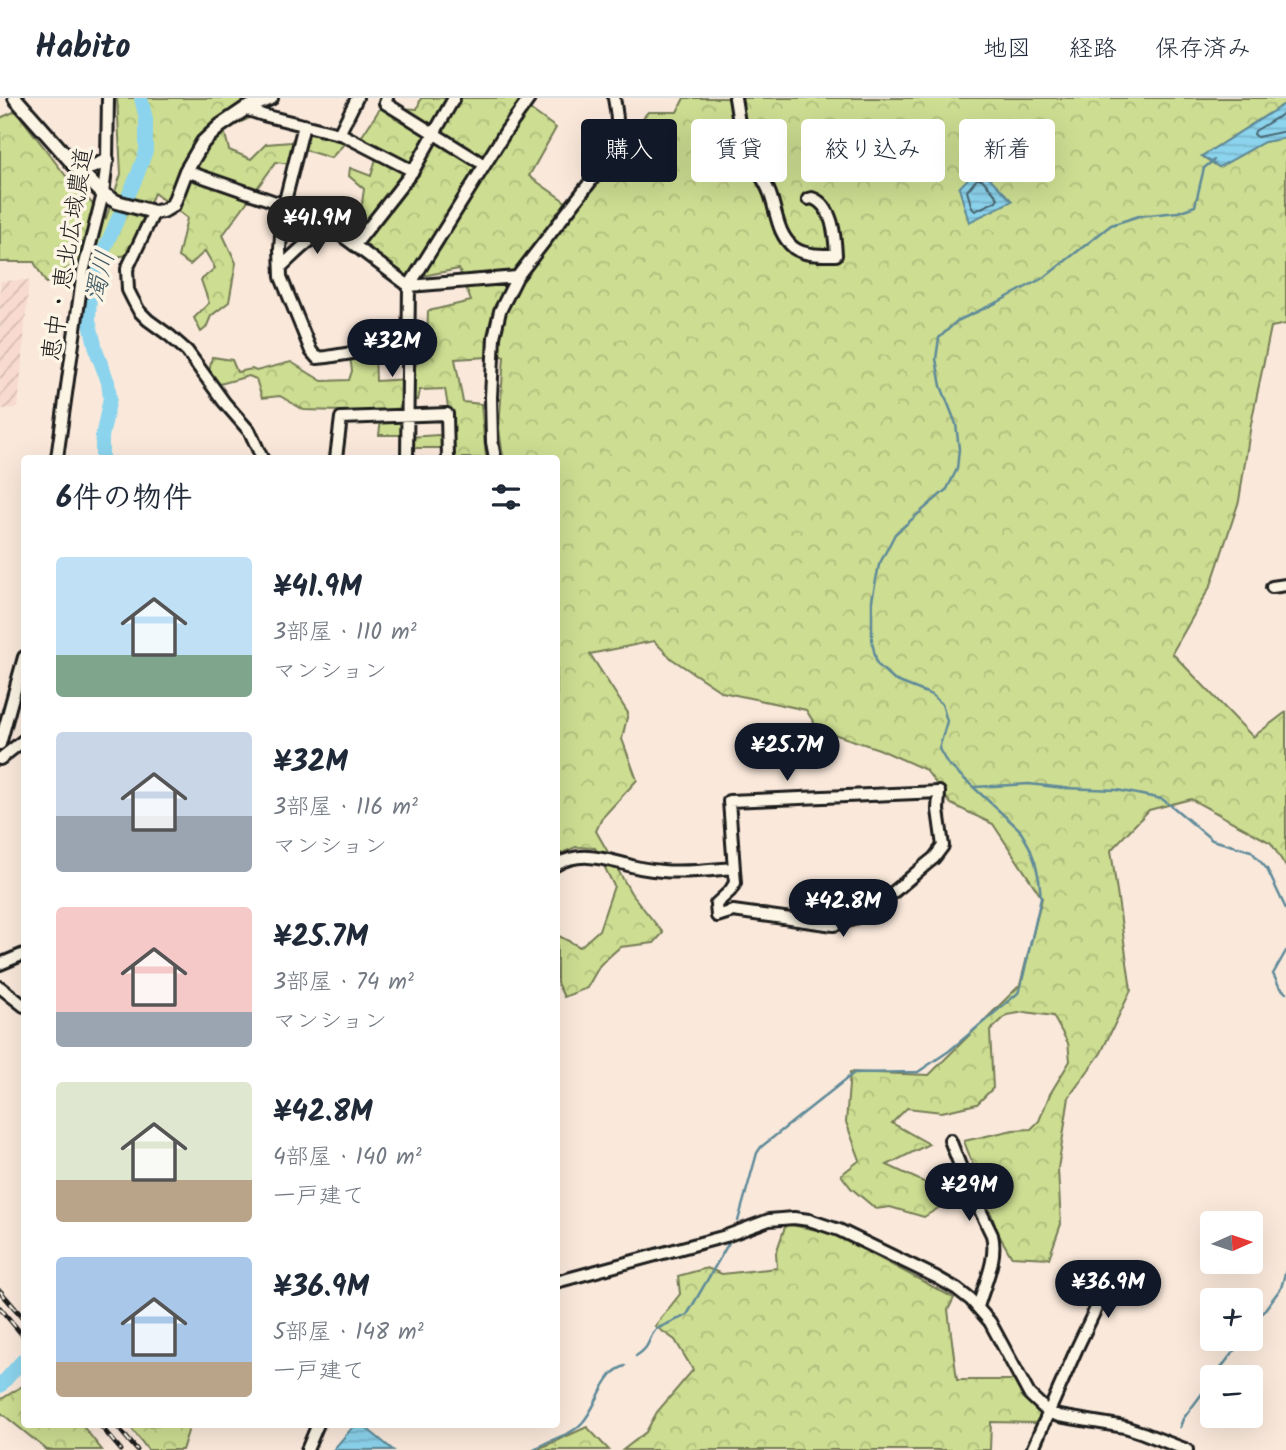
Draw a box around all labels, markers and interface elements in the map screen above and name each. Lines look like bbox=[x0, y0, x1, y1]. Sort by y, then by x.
text: Habito bbox=[35, 22, 131, 75]
text: 地図 bbox=[983, 30, 1031, 69]
text: 経路 bbox=[1069, 30, 1117, 69]
text: 保存済み bbox=[1155, 30, 1251, 69]
chip: 購入 bbox=[581, 119, 677, 182]
chip: 賃貸 bbox=[691, 119, 787, 182]
chip: 絞り込み bbox=[801, 119, 945, 182]
chip: 新着 bbox=[959, 119, 1055, 182]
street label: 恵中・恵北広域農道 bbox=[32, 145, 105, 364]
pin: ¥41.9M bbox=[260, 197, 374, 256]
text: ¥41.9M bbox=[283, 201, 351, 237]
water label: 濁川 bbox=[74, 246, 128, 307]
pin: ¥32M bbox=[351, 320, 433, 379]
text: ¥32M bbox=[363, 324, 421, 360]
text: 6件の物件 bbox=[56, 475, 192, 523]
icon: filters bbox=[487, 478, 525, 516]
text: ¥41.9M bbox=[273, 564, 362, 612]
icon: home bbox=[112, 585, 196, 669]
text: 3部屋 · 110 m² bbox=[273, 615, 417, 651]
text: マンション bbox=[273, 654, 387, 690]
pin: ¥25.7M bbox=[730, 724, 844, 783]
text: ¥25.7M bbox=[751, 728, 823, 764]
text: ¥32M bbox=[273, 739, 348, 787]
icon: home bbox=[112, 760, 196, 844]
text: 3部屋 · 116 m² bbox=[273, 790, 418, 826]
text: マンション bbox=[273, 829, 387, 865]
pin: ¥42.8M bbox=[786, 880, 900, 939]
text: ¥42.8M bbox=[805, 884, 881, 920]
text: ¥25.7M bbox=[273, 914, 368, 962]
icon: home bbox=[112, 935, 196, 1019]
text: 3部屋 · 74 m² bbox=[273, 965, 414, 1001]
text: マンション bbox=[273, 1004, 387, 1040]
text: ¥42.8M bbox=[273, 1089, 373, 1137]
icon: home bbox=[112, 1110, 196, 1194]
text: 4部屋 · 140 m² bbox=[273, 1140, 422, 1176]
pin: ¥29M bbox=[928, 1164, 1010, 1223]
text: ¥29M bbox=[941, 1168, 997, 1204]
text: 一戸建て bbox=[273, 1179, 365, 1215]
north arrow bbox=[1200, 1211, 1264, 1274]
map controls bbox=[1200, 1211, 1263, 1428]
pin: ¥36.9M bbox=[1051, 1260, 1165, 1320]
text: ¥36.9M bbox=[273, 1264, 369, 1312]
text: ¥36.9M bbox=[1071, 1265, 1145, 1301]
icon: home bbox=[112, 1285, 196, 1369]
button: + bbox=[1200, 1288, 1263, 1351]
text: 5部屋 · 148 m² bbox=[273, 1315, 424, 1351]
text: 一戸建て bbox=[273, 1354, 365, 1390]
button: − bbox=[1200, 1365, 1263, 1428]

